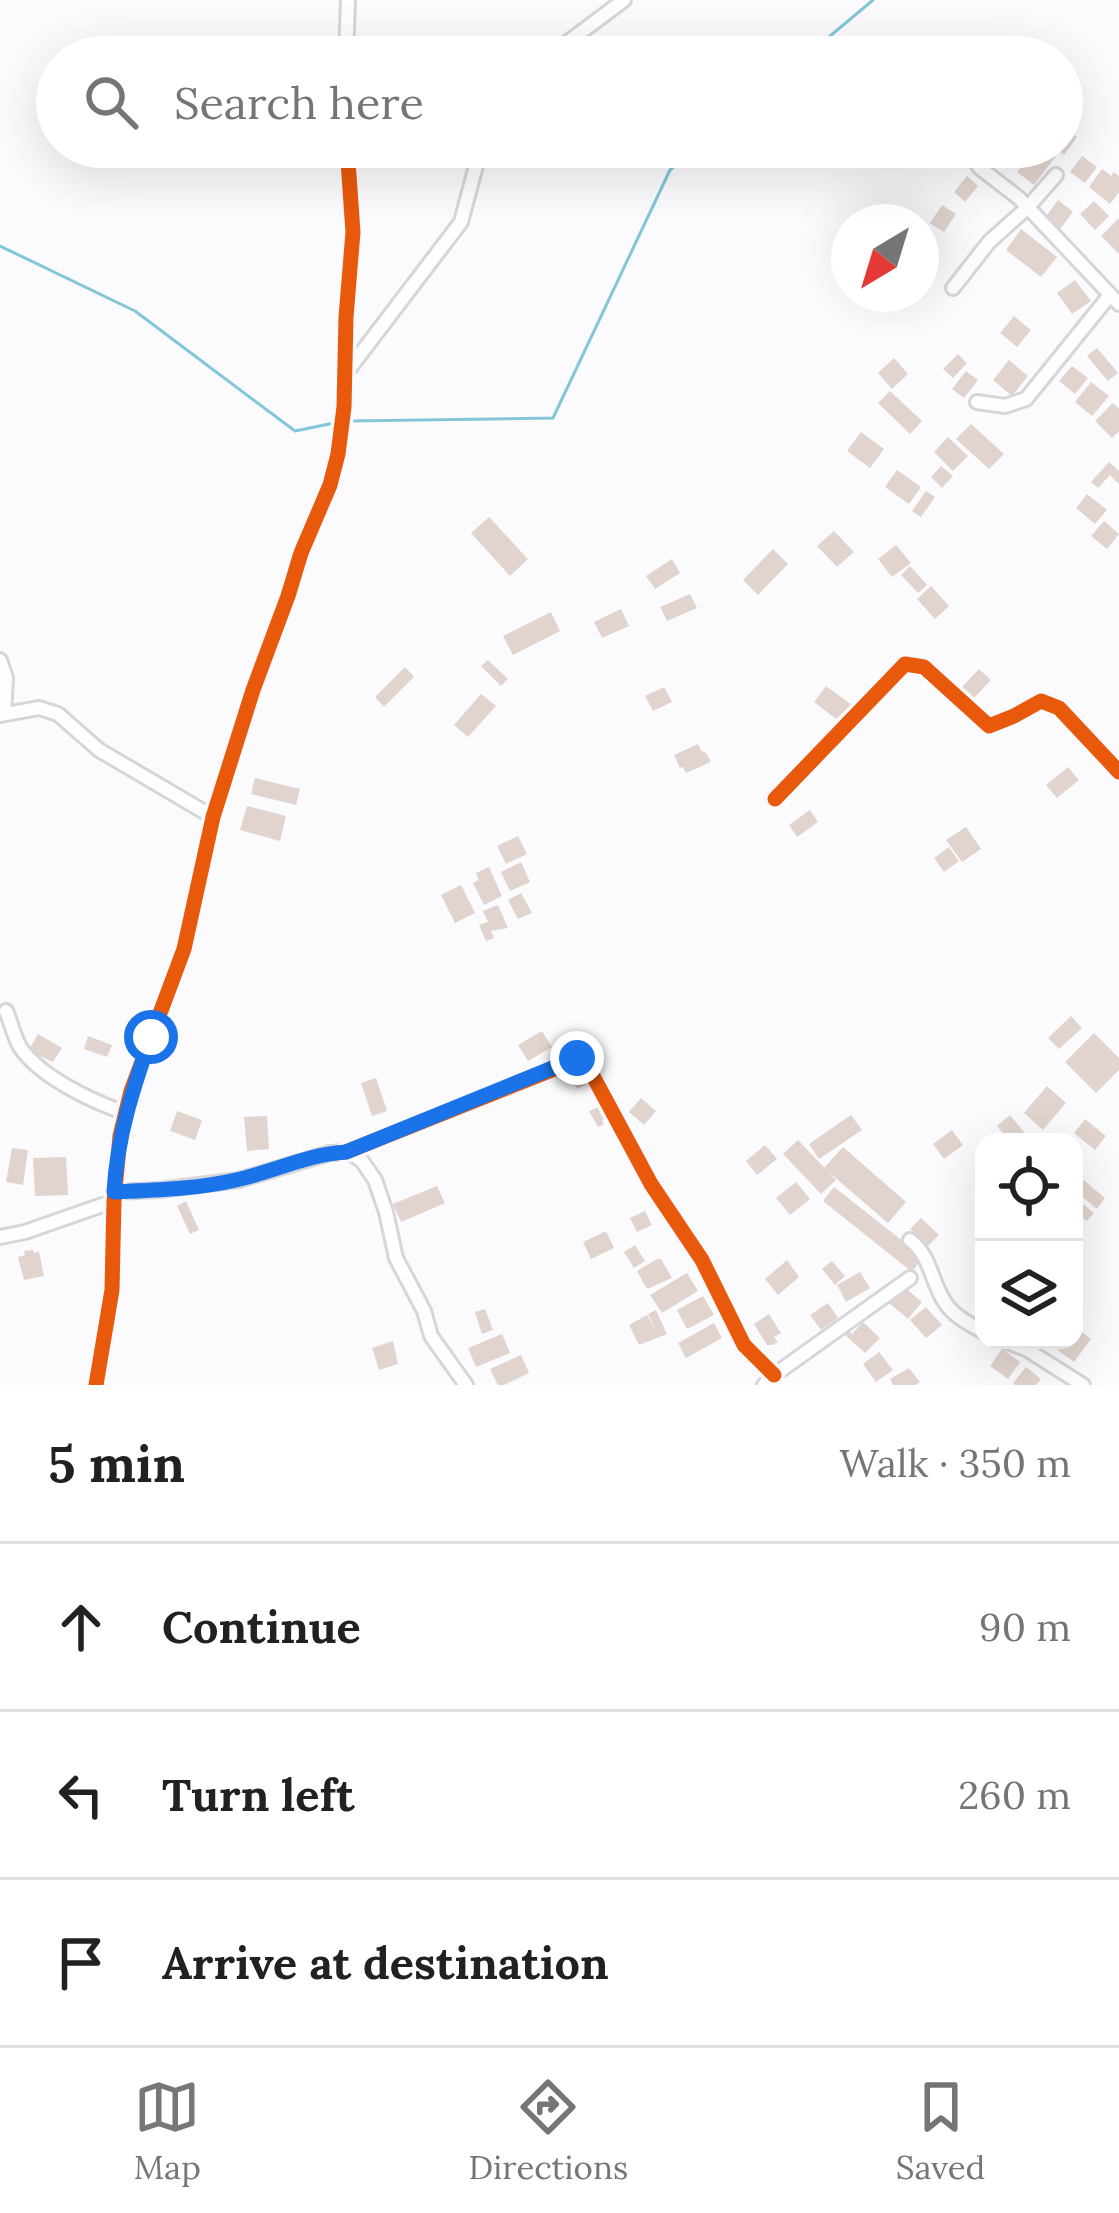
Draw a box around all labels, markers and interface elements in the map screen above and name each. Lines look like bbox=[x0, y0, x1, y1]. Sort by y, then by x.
search box bbox=[36, 36, 1083, 168]
icon: search bbox=[78, 69, 144, 135]
text: Search here bbox=[174, 74, 424, 131]
north arrow bbox=[831, 204, 939, 312]
route start bbox=[124, 1010, 178, 1064]
route end bbox=[550, 1031, 604, 1085]
map controls bbox=[975, 1133, 1083, 1349]
button: locate bbox=[975, 1133, 1083, 1241]
button: layers bbox=[975, 1241, 1083, 1349]
text: 5 min bbox=[48, 1431, 185, 1496]
text: Walk · 350 m bbox=[839, 1438, 1071, 1488]
icon: ahead bbox=[48, 1594, 114, 1660]
text: Continue bbox=[162, 1598, 361, 1655]
text: 90 m bbox=[979, 1602, 1071, 1652]
icon: left bbox=[48, 1762, 114, 1828]
text: Turn left bbox=[162, 1766, 355, 1823]
text: 260 m bbox=[958, 1770, 1071, 1820]
icon: arrive bbox=[48, 1930, 114, 1996]
text: Arrive at destination bbox=[162, 1934, 609, 1991]
tab: Map bbox=[134, 2074, 201, 2188]
tab: Directions bbox=[469, 2074, 628, 2188]
tab: Saved bbox=[896, 2074, 985, 2188]

